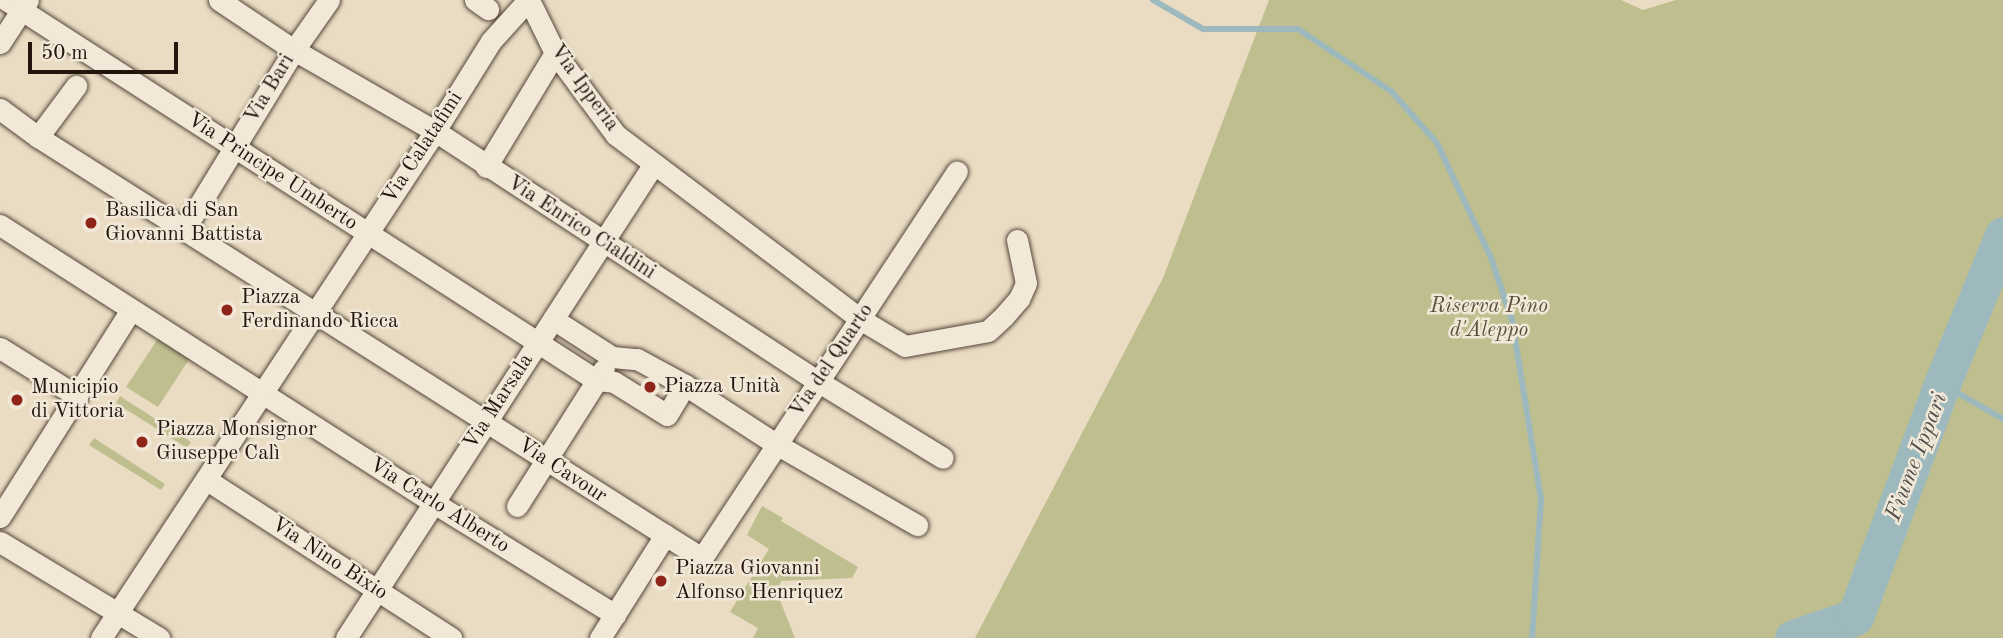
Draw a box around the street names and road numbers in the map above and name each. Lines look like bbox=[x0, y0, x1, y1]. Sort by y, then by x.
street label: Via Ipperia bbox=[544, 40, 624, 136]
street label: Via Bari bbox=[240, 50, 300, 128]
street label: Via Calatafimi bbox=[377, 87, 469, 209]
street label: Via Principe Umberto bbox=[182, 107, 362, 237]
street label: Via Enrico Cialdini bbox=[502, 171, 660, 285]
street label: Via del Quarto bbox=[785, 299, 879, 423]
street label: Via Marsala bbox=[459, 349, 539, 455]
street label: Via Cavour bbox=[513, 433, 611, 509]
street label: Via Carlo Alberto bbox=[364, 453, 514, 559]
street label: Via Nino Bixio bbox=[266, 512, 392, 606]

